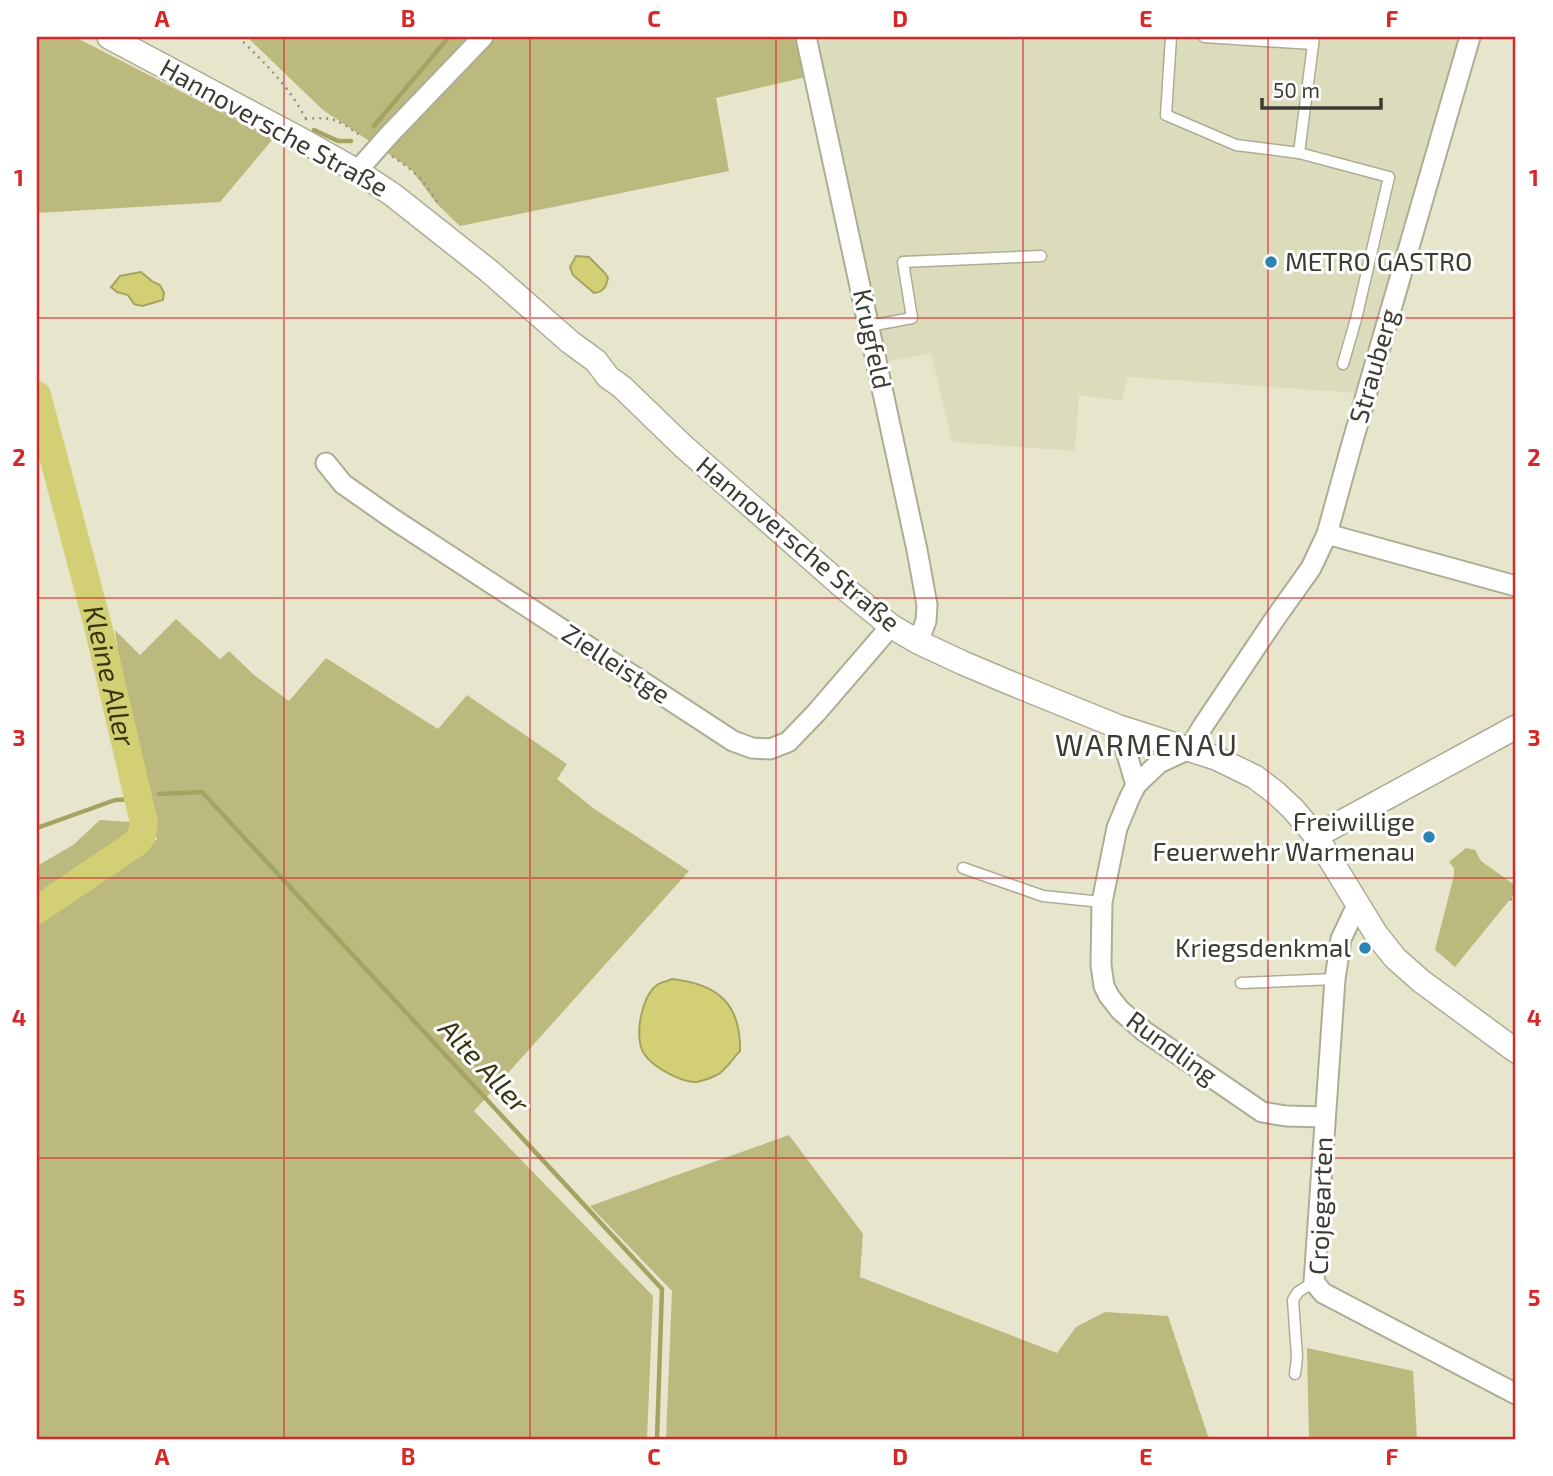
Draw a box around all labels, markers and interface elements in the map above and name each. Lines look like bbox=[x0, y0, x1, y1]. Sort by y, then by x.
text: A bbox=[154, 4, 170, 32]
text: B bbox=[401, 4, 415, 32]
text: C bbox=[647, 4, 661, 32]
text: D bbox=[892, 4, 908, 32]
text: E bbox=[1139, 4, 1153, 32]
text: F bbox=[1386, 4, 1399, 32]
street label: Hannoversche Straße bbox=[155, 51, 394, 202]
scale bar bbox=[1262, 66, 1382, 110]
text: 50 m bbox=[1273, 77, 1320, 102]
text: 1 bbox=[14, 163, 24, 191]
text: 1 bbox=[1529, 163, 1539, 191]
place label: METRO GASTRO bbox=[1285, 245, 1472, 276]
marker: METRO GASTRO bbox=[1263, 254, 1279, 270]
street label: Krugfeld bbox=[848, 286, 899, 391]
street label: Strauberg bbox=[1341, 305, 1404, 426]
text: 2 bbox=[12, 443, 26, 471]
text: 2 bbox=[1527, 443, 1541, 471]
street label: Hannoversche Straße bbox=[691, 449, 907, 637]
water label: Kleine Aller bbox=[77, 601, 144, 750]
street label: Zielleistge bbox=[557, 616, 677, 709]
text: 3 bbox=[12, 723, 26, 751]
text: 3 bbox=[1527, 723, 1541, 751]
district label: WARMENAU bbox=[1055, 726, 1239, 762]
place label: Freiwillige Feuerwehr Warmenau bbox=[1153, 805, 1415, 866]
marker: Freiwillige Feuerwehr Warmenau bbox=[1421, 829, 1437, 845]
place label: Kriegsdenkmal bbox=[1175, 931, 1351, 962]
marker: Kriegsdenkmal bbox=[1357, 940, 1373, 956]
text: 4 bbox=[12, 1003, 26, 1031]
street label: Rundling bbox=[1121, 1003, 1224, 1090]
text: 4 bbox=[1527, 1003, 1541, 1031]
water label: Alte Aller bbox=[432, 1010, 537, 1120]
street label: Crojegarten bbox=[1302, 1136, 1337, 1276]
text: 5 bbox=[13, 1283, 25, 1311]
text: 5 bbox=[1528, 1283, 1540, 1311]
text: A bbox=[154, 1442, 170, 1470]
text: B bbox=[401, 1442, 415, 1470]
text: C bbox=[647, 1442, 661, 1470]
text: D bbox=[892, 1442, 908, 1470]
text: E bbox=[1139, 1442, 1153, 1470]
text: F bbox=[1386, 1442, 1399, 1470]

